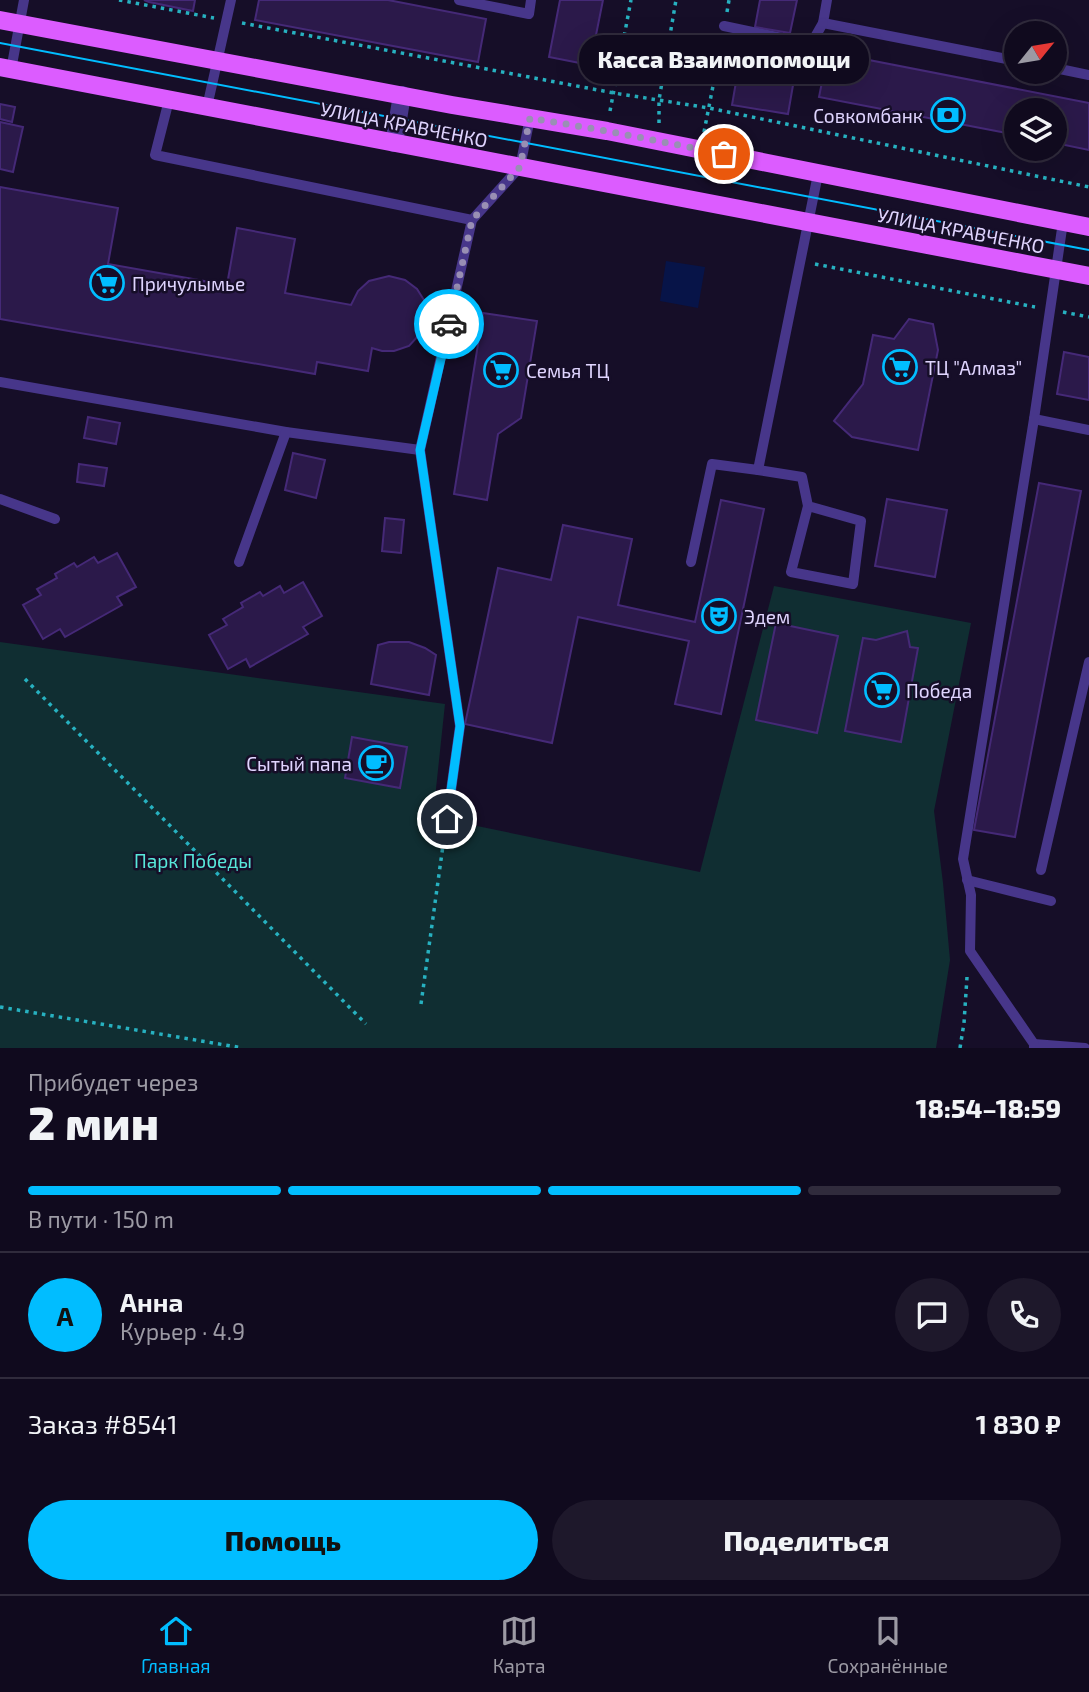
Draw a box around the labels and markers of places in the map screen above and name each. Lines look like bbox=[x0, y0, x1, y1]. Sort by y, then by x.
callout: Касса Взаимопомощи bbox=[579, 35, 869, 84]
bank icon: Совкомбанк bbox=[929, 96, 967, 134]
place label: Совкомбанк bbox=[813, 104, 923, 127]
pin bbox=[694, 124, 754, 184]
supermarket icon: Причулымье bbox=[88, 264, 126, 302]
place label: Причулымье bbox=[132, 272, 245, 296]
supermarket icon: ТЦ "Алмаз" bbox=[881, 348, 919, 386]
supermarket icon: Семья ТЦ bbox=[482, 351, 520, 389]
place label: ТЦ "Алмаз" bbox=[925, 356, 1022, 379]
place label: Семья ТЦ bbox=[526, 359, 610, 382]
theatre icon: Эдем bbox=[700, 597, 738, 635]
place label: Эдем bbox=[744, 605, 790, 628]
supermarket icon: Победа bbox=[863, 671, 901, 709]
place label: Победа bbox=[906, 679, 972, 702]
cafe icon: Сытый папа bbox=[357, 744, 395, 782]
place label: Сытый папа bbox=[246, 752, 352, 775]
pin bbox=[417, 789, 477, 849]

